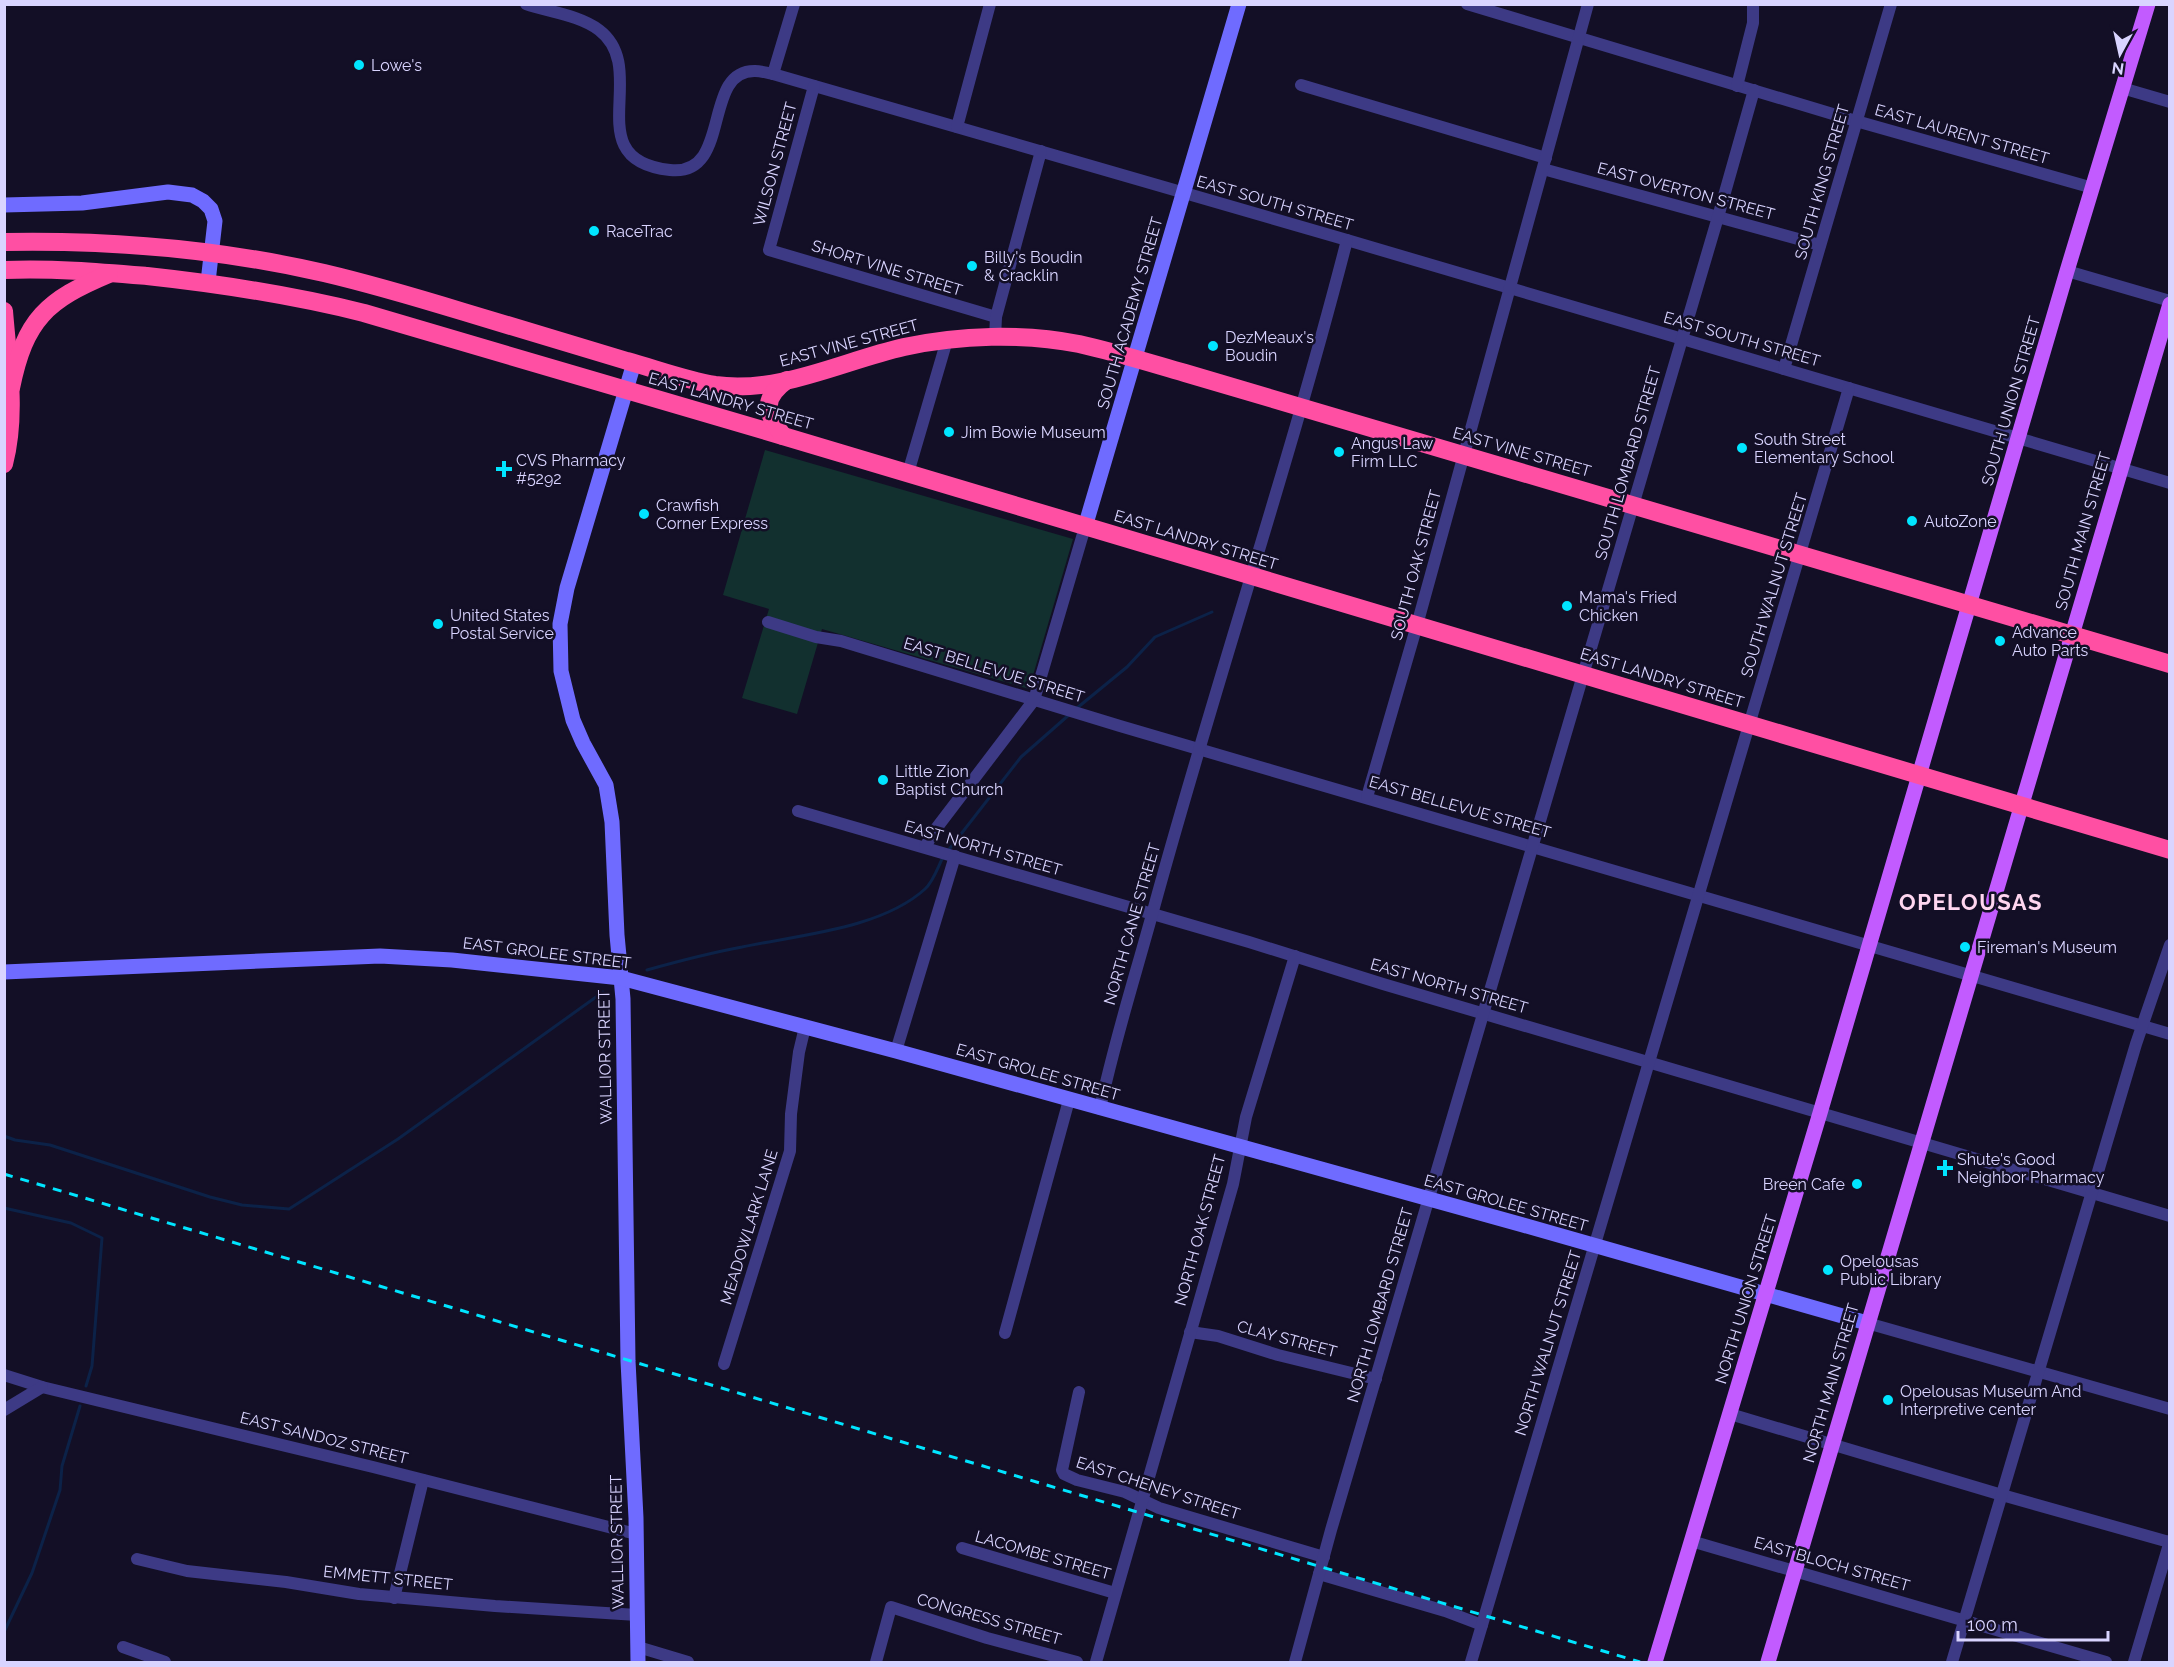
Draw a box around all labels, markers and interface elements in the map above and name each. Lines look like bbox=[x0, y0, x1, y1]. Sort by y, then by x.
north arrow bbox=[2090, 24, 2150, 84]
place label: Lowe's bbox=[371, 56, 422, 75]
marker: Lowe's bbox=[352, 58, 366, 72]
text: N bbox=[2111, 58, 2125, 79]
street label: WILSON STREET bbox=[749, 100, 801, 228]
street label: EAST LAURENT STREET bbox=[1873, 100, 2051, 168]
street label: SOUTH KING STREET bbox=[1791, 102, 1853, 262]
street label: EAST OVERTON STREET bbox=[1595, 158, 1777, 224]
street label: EAST SOUTH STREET bbox=[1194, 172, 1356, 235]
street label: SOUTH ACADEMY STREET bbox=[1093, 214, 1167, 411]
place label: RaceTrac bbox=[606, 222, 673, 241]
marker: RaceTrac bbox=[587, 224, 601, 238]
street label: SHORT VINE STREET bbox=[809, 236, 965, 300]
place label: Billy's Boudin & Cracklin bbox=[984, 248, 1083, 285]
marker: Billy's Boudin & Cracklin bbox=[965, 259, 979, 273]
street label: EAST SOUTH STREET bbox=[1661, 308, 1823, 371]
street label: SOUTH UNION STREET bbox=[1978, 314, 2044, 488]
street label: EAST VINE STREET bbox=[777, 315, 921, 371]
place label: DezMeaux's Boudin bbox=[1225, 328, 1314, 365]
marker: DezMeaux's Boudin bbox=[1206, 339, 1220, 353]
street label: SOUTH LOMBARD STREET bbox=[1591, 364, 1665, 562]
street label: EAST LANDRY STREET bbox=[646, 368, 816, 434]
place label: Jim Bowie Museum bbox=[961, 423, 1106, 442]
street label: EAST VINE STREET bbox=[1451, 423, 1594, 481]
marker: Jim Bowie Museum bbox=[942, 425, 956, 439]
place label: South Street Elementary School bbox=[1754, 430, 1895, 467]
place label: Angus Law Firm LLC bbox=[1351, 434, 1433, 471]
marker: South Street Elementary School bbox=[1735, 441, 1749, 455]
marker: Angus Law Firm LLC bbox=[1332, 445, 1346, 459]
street label: SOUTH MAIN STREET bbox=[2051, 449, 2115, 612]
place label: CVS Pharmacy #5292 bbox=[516, 451, 626, 488]
marker: CVS Pharmacy #5292 bbox=[497, 462, 511, 476]
street label: SOUTH OAK STREET bbox=[1387, 487, 1445, 642]
street label: SOUTH WALNUT STREET bbox=[1737, 490, 1811, 679]
place label: Crawfish Corner Express bbox=[656, 496, 768, 533]
street label: EAST LANDRY STREET bbox=[1112, 506, 1280, 574]
marker: Crawfish Corner Express bbox=[637, 507, 651, 521]
place label: AutoZone bbox=[1924, 512, 1997, 531]
marker: AutoZone bbox=[1905, 514, 1919, 528]
place label: Mama's Fried Chicken bbox=[1579, 588, 1677, 625]
marker: Mama's Fried Chicken bbox=[1560, 599, 1574, 613]
place label: United States Postal Service bbox=[450, 606, 554, 643]
marker: United States Postal Service bbox=[431, 617, 445, 631]
place label: Advance Auto Parts bbox=[2012, 623, 2089, 660]
street label: EAST BELLEVUE STREET bbox=[901, 633, 1087, 707]
marker: Advance Auto Parts bbox=[1993, 634, 2007, 648]
street label: EAST LANDRY STREET bbox=[1578, 644, 1746, 712]
place label: Little Zion Baptist Church bbox=[895, 762, 1003, 799]
street label: EAST BELLEVUE STREET bbox=[1367, 772, 1553, 842]
marker: Little Zion Baptist Church bbox=[876, 773, 890, 787]
street label: EAST NORTH STREET bbox=[902, 816, 1064, 880]
street label: NORTH CANE STREET bbox=[1100, 841, 1164, 1007]
district label: OPELOUSAS bbox=[1899, 889, 2043, 915]
street label: EAST GROLEE STREET bbox=[462, 933, 632, 973]
place label: Fireman's Museum bbox=[1977, 938, 2117, 957]
marker: Fireman's Museum bbox=[1958, 940, 1972, 954]
street label: EAST NORTH STREET bbox=[1368, 954, 1530, 1018]
street label: WALLIOR STREET bbox=[594, 989, 616, 1125]
street label: EAST GROLEE STREET bbox=[954, 1040, 1122, 1105]
street label: MEADOWLARK LANE bbox=[716, 1147, 782, 1307]
place label: Shute's Good Neighbor Pharmacy bbox=[1957, 1150, 2105, 1187]
street label: NORTH OAK STREET bbox=[1171, 1152, 1229, 1308]
marker: Shute's Good Neighbor Pharmacy bbox=[1938, 1161, 1952, 1175]
street label: EAST GROLEE STREET bbox=[1422, 1171, 1590, 1236]
place label: Breen Cafe bbox=[1763, 1175, 1845, 1194]
marker: Breen Cafe bbox=[1850, 1177, 1864, 1191]
street label: NORTH LOMBARD STREET bbox=[1343, 1205, 1417, 1405]
street label: NORTH UNION STREET bbox=[1711, 1212, 1781, 1386]
street label: NORTH WALNUT STREET bbox=[1511, 1248, 1585, 1438]
place label: Opelousas Public Library bbox=[1840, 1252, 1942, 1289]
marker: Opelousas Public Library bbox=[1821, 1263, 1835, 1277]
street label: NORTH MAIN STREET bbox=[1799, 1301, 1863, 1465]
street label: CLAY STREET bbox=[1235, 1317, 1339, 1362]
place label: Opelousas Museum And Interpretive center bbox=[1900, 1382, 2081, 1419]
marker: Opelousas Museum And Interpretive center bbox=[1881, 1393, 1895, 1407]
street label: EAST SANDOZ STREET bbox=[238, 1408, 410, 1468]
street label: EAST CHENEY STREET bbox=[1074, 1453, 1243, 1524]
street label: WALLIOR STREET bbox=[606, 1474, 628, 1610]
street label: LACOMBE STREET bbox=[973, 1527, 1113, 1584]
street label: EAST BLOCH STREET bbox=[1752, 1533, 1912, 1595]
street label: EMMETT STREET bbox=[322, 1562, 454, 1594]
street label: CONGRESS STREET bbox=[915, 1589, 1064, 1649]
scale bar bbox=[1958, 1604, 2108, 1642]
text: 100 m bbox=[1967, 1614, 2018, 1635]

